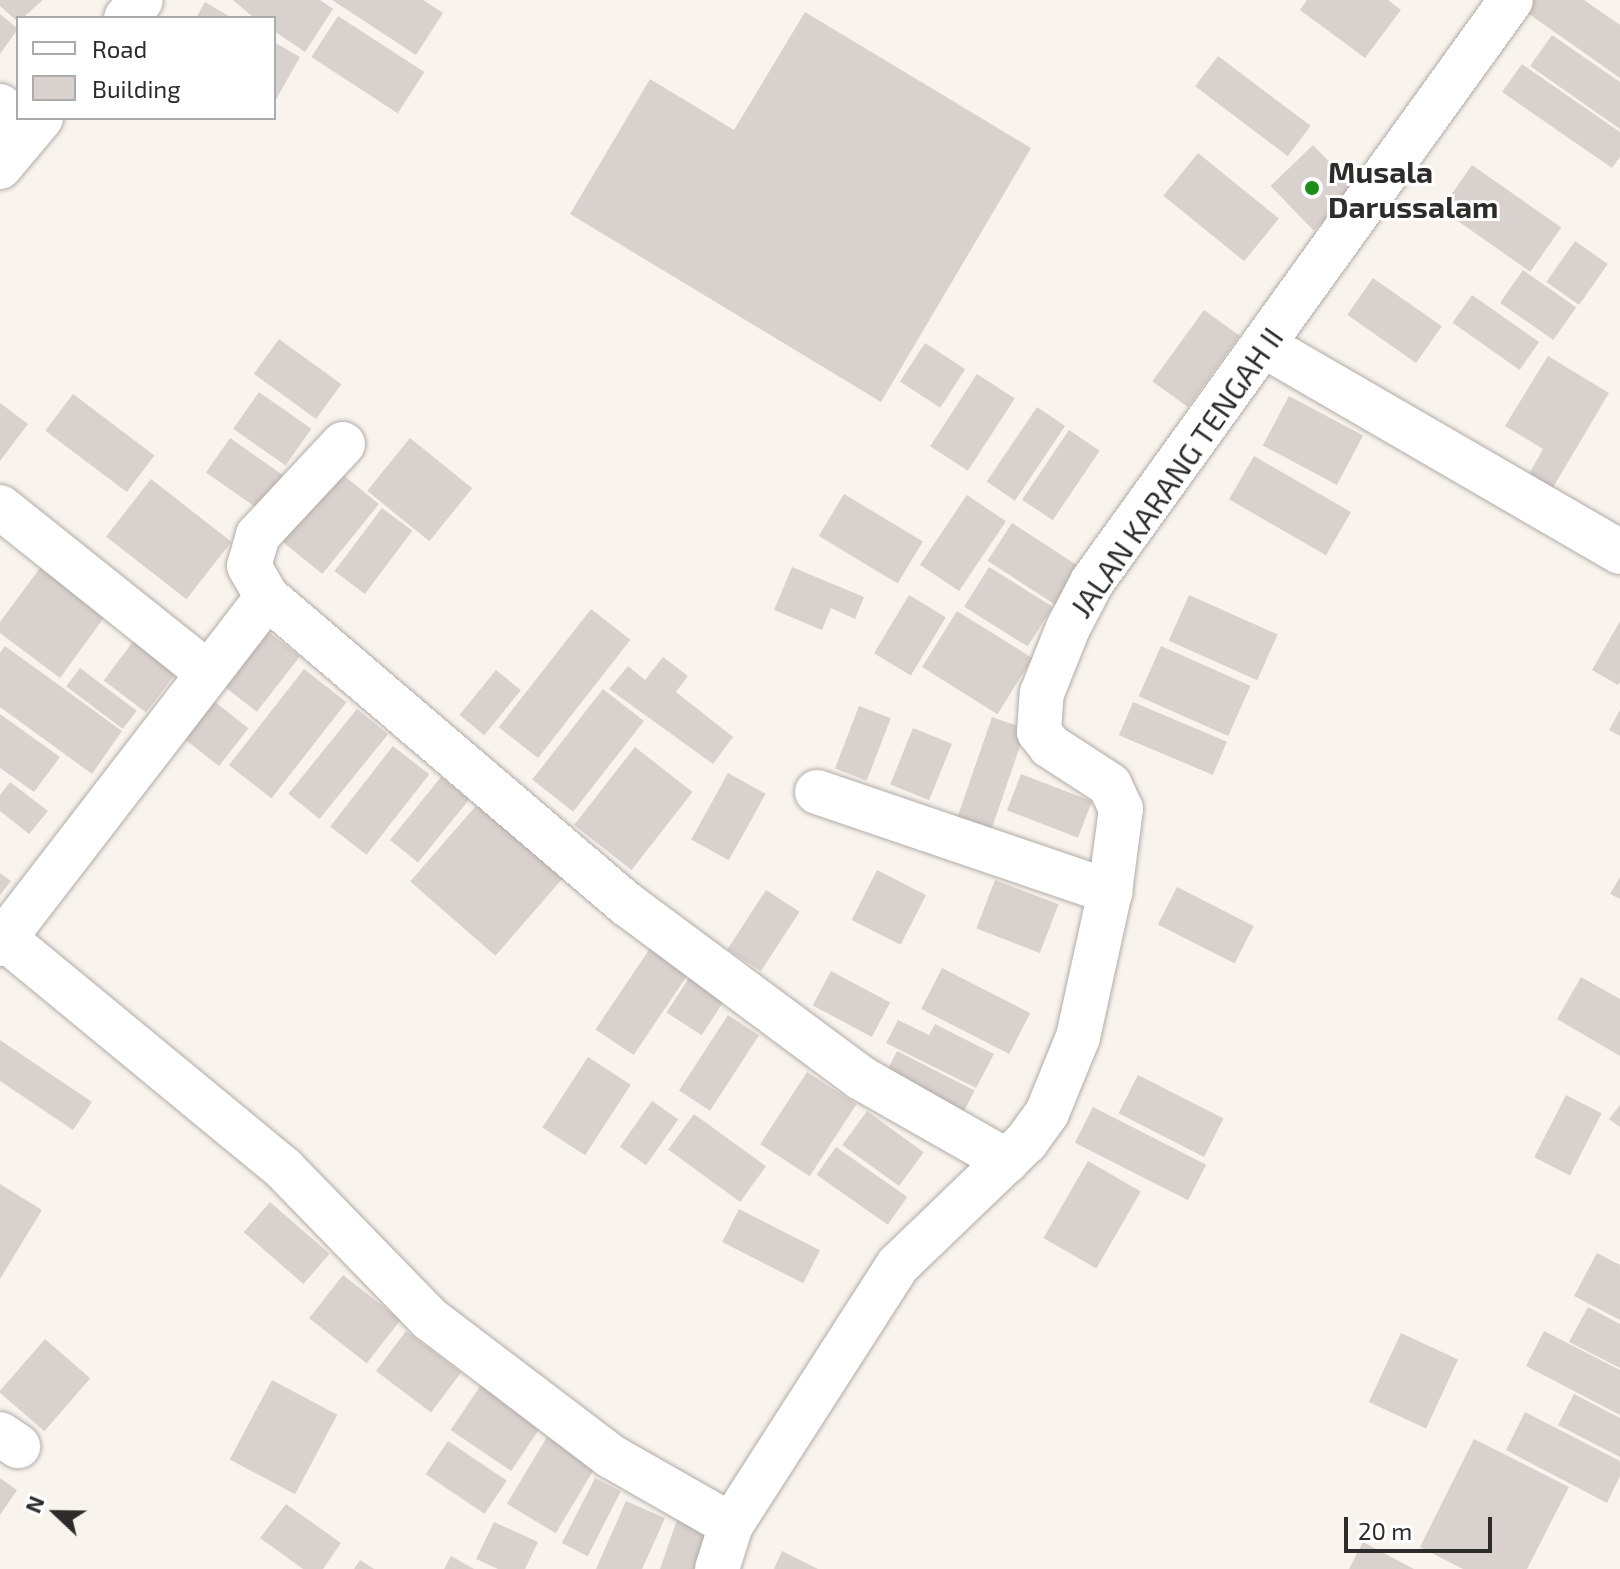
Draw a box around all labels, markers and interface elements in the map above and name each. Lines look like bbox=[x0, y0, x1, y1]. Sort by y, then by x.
legend bbox=[16, 16, 276, 120]
text: Road bbox=[92, 34, 147, 63]
text: Building bbox=[92, 74, 181, 103]
place label: Musala Darussalam bbox=[1328, 153, 1499, 224]
marker: Musala Darussalam bbox=[1303, 179, 1321, 197]
street label: JALAN KARANG TENGAH II bbox=[1062, 320, 1290, 624]
north arrow bbox=[16, 1473, 96, 1553]
text: N bbox=[19, 1492, 49, 1516]
scale bar bbox=[1348, 1501, 1496, 1551]
text: 20 m bbox=[1358, 1516, 1412, 1545]

